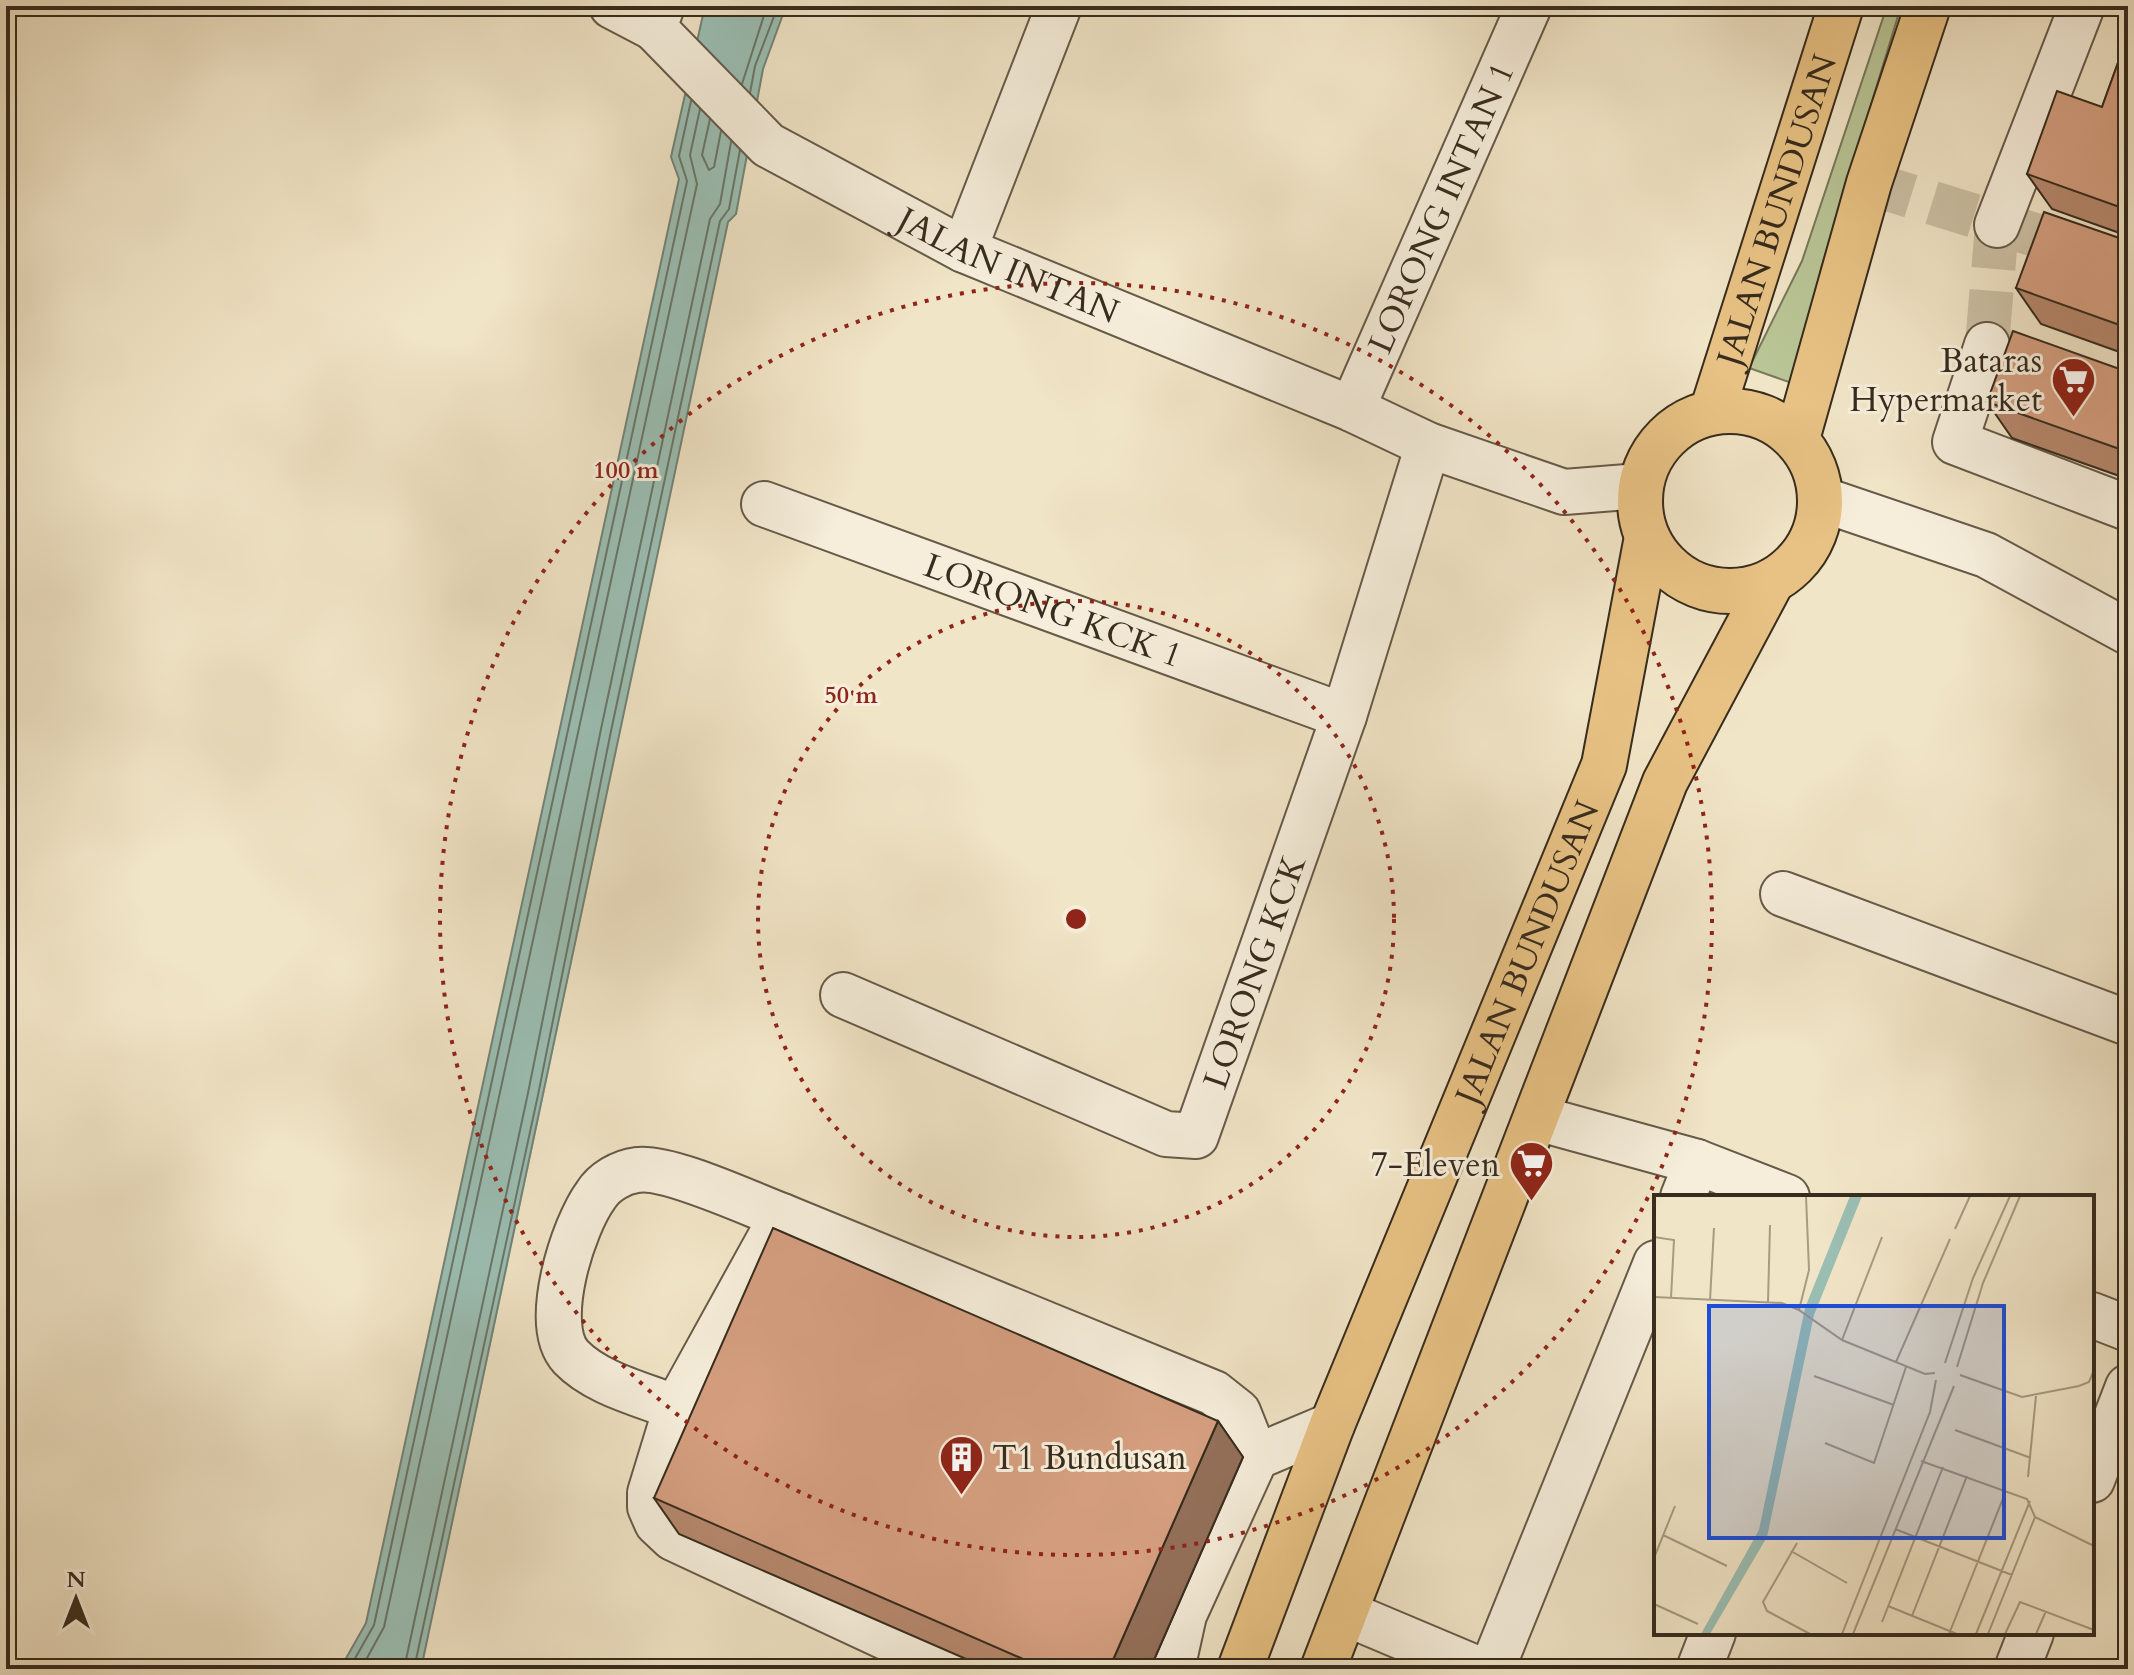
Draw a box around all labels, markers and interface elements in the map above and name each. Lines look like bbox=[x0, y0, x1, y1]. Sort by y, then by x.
street label: JALAN BUNDUSAN bbox=[1705, 49, 1848, 376]
street label: LORONG INTAN 1 bbox=[1357, 55, 1525, 361]
street label: JALAN INTAN bbox=[885, 194, 1126, 335]
place label: Bataras Hypermarket bbox=[1849, 338, 2042, 423]
supermarket icon: Bataras Hypermarket bbox=[2049, 356, 2097, 419]
text: 100 m bbox=[593, 454, 660, 487]
street label: LORONG KCK 1 bbox=[918, 543, 1188, 679]
text: 50 m bbox=[824, 679, 878, 712]
street label: JALAN BUNDUSAN bbox=[1443, 794, 1611, 1116]
street label: LORONG KCK bbox=[1193, 848, 1317, 1095]
centre of rings bbox=[1062, 905, 1090, 933]
supermarket icon: 7-Eleven bbox=[1507, 1140, 1555, 1203]
place label: 7-Eleven bbox=[1370, 1142, 1500, 1188]
inset map bbox=[1654, 1195, 2094, 1635]
building icon: T1 Bundusan bbox=[937, 1433, 985, 1496]
place label: T1 Bundusan bbox=[992, 1435, 1187, 1481]
north arrow bbox=[36, 1559, 116, 1639]
text: N bbox=[66, 1565, 86, 1595]

